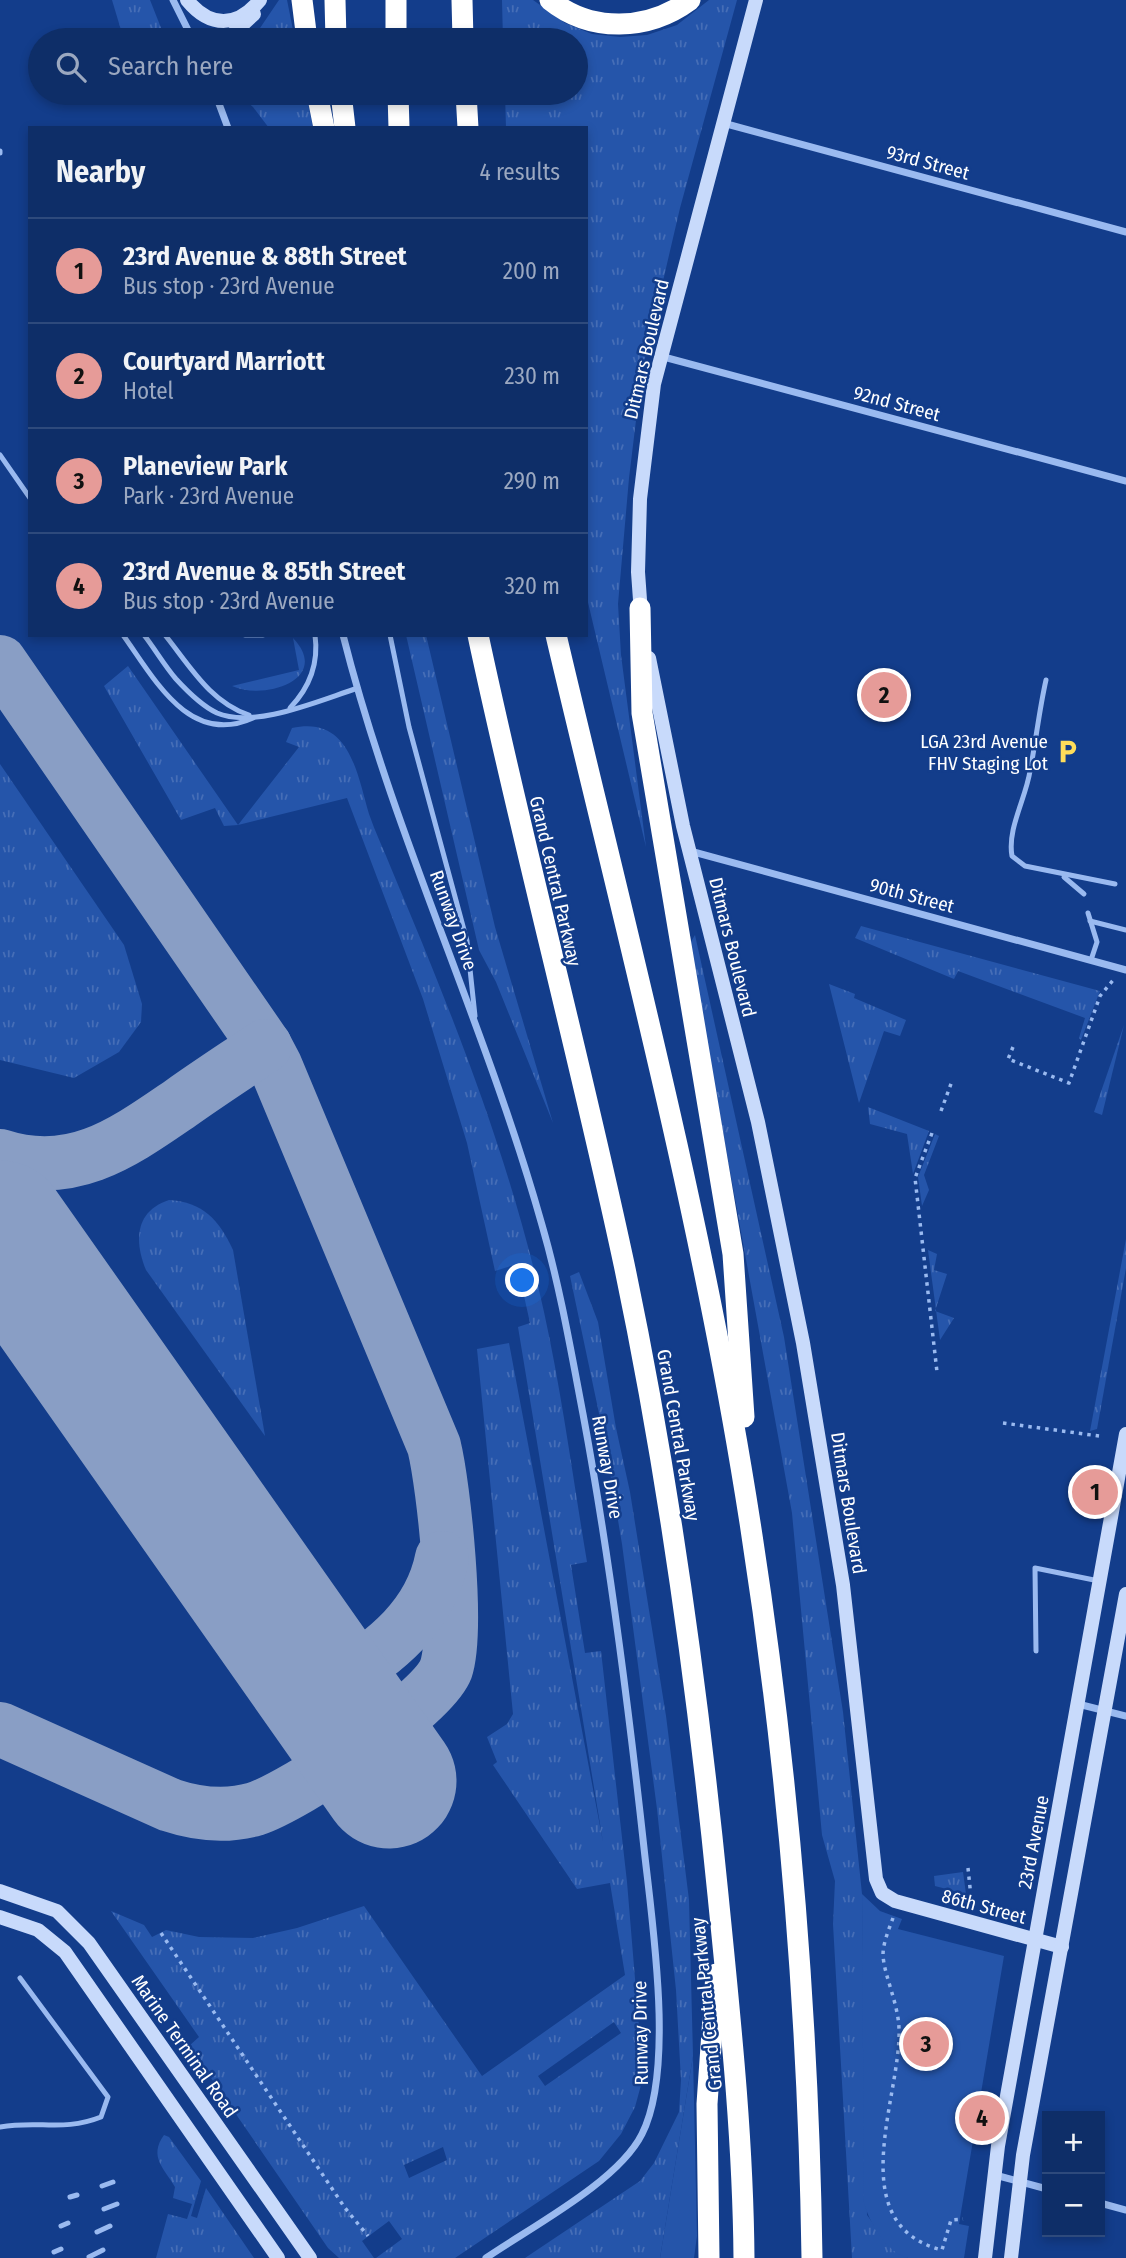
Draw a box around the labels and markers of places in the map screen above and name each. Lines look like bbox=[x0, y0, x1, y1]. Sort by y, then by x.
pin: 2 bbox=[861, 669, 907, 721]
place label: LGA 23rd Avenue FHV Staging Lot bbox=[920, 730, 1049, 775]
parking icon: LGA 23rd Avenue FHV Staging Lot bbox=[1054, 738, 1082, 766]
pin: 1 bbox=[1072, 1466, 1118, 1518]
pin: 3 bbox=[903, 2018, 949, 2070]
pin: 4 bbox=[959, 2092, 1005, 2144]

